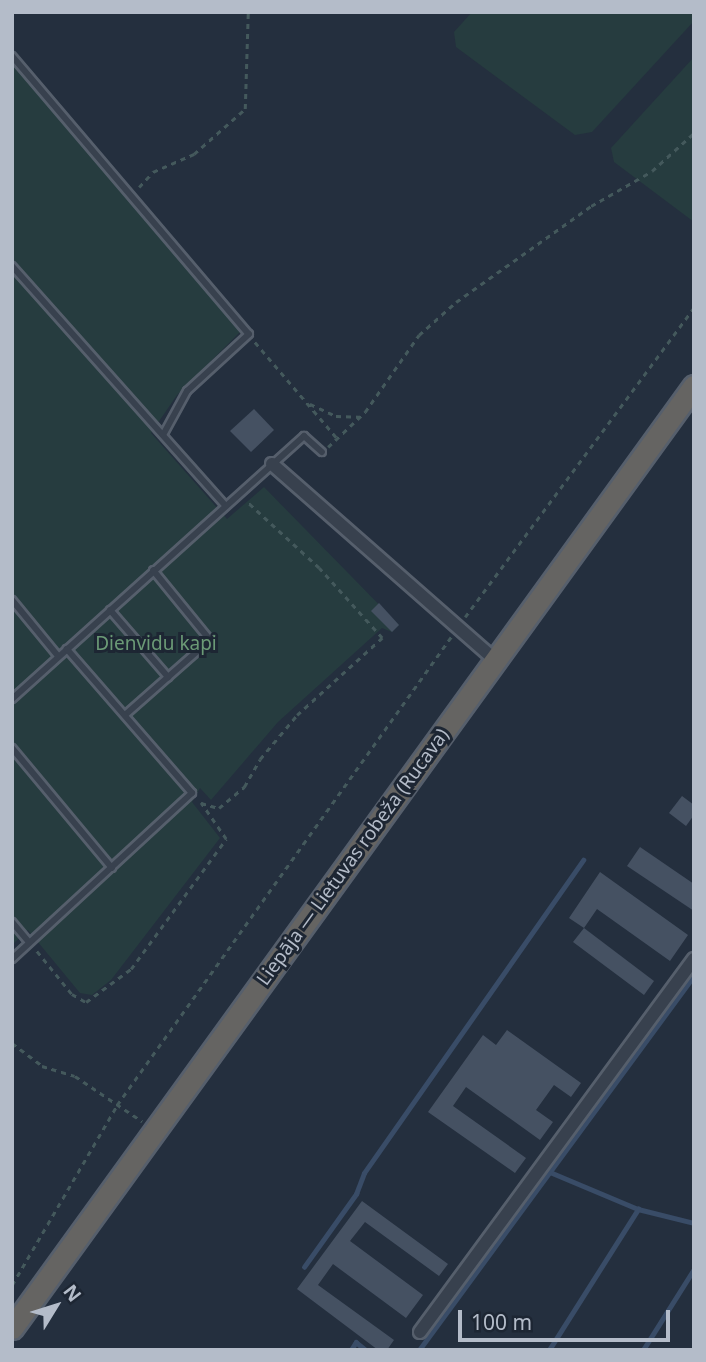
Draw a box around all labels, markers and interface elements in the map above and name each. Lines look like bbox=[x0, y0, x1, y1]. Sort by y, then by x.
park label: Dienvidu kapi bbox=[95, 633, 217, 655]
street label: Liepāja — Lietuvas robeža (Rucava) bbox=[252, 724, 454, 990]
north arrow bbox=[21, 1271, 91, 1341]
text: N bbox=[58, 1279, 88, 1307]
scale bar bbox=[461, 1296, 673, 1340]
text: 100 m bbox=[471, 1308, 532, 1336]

